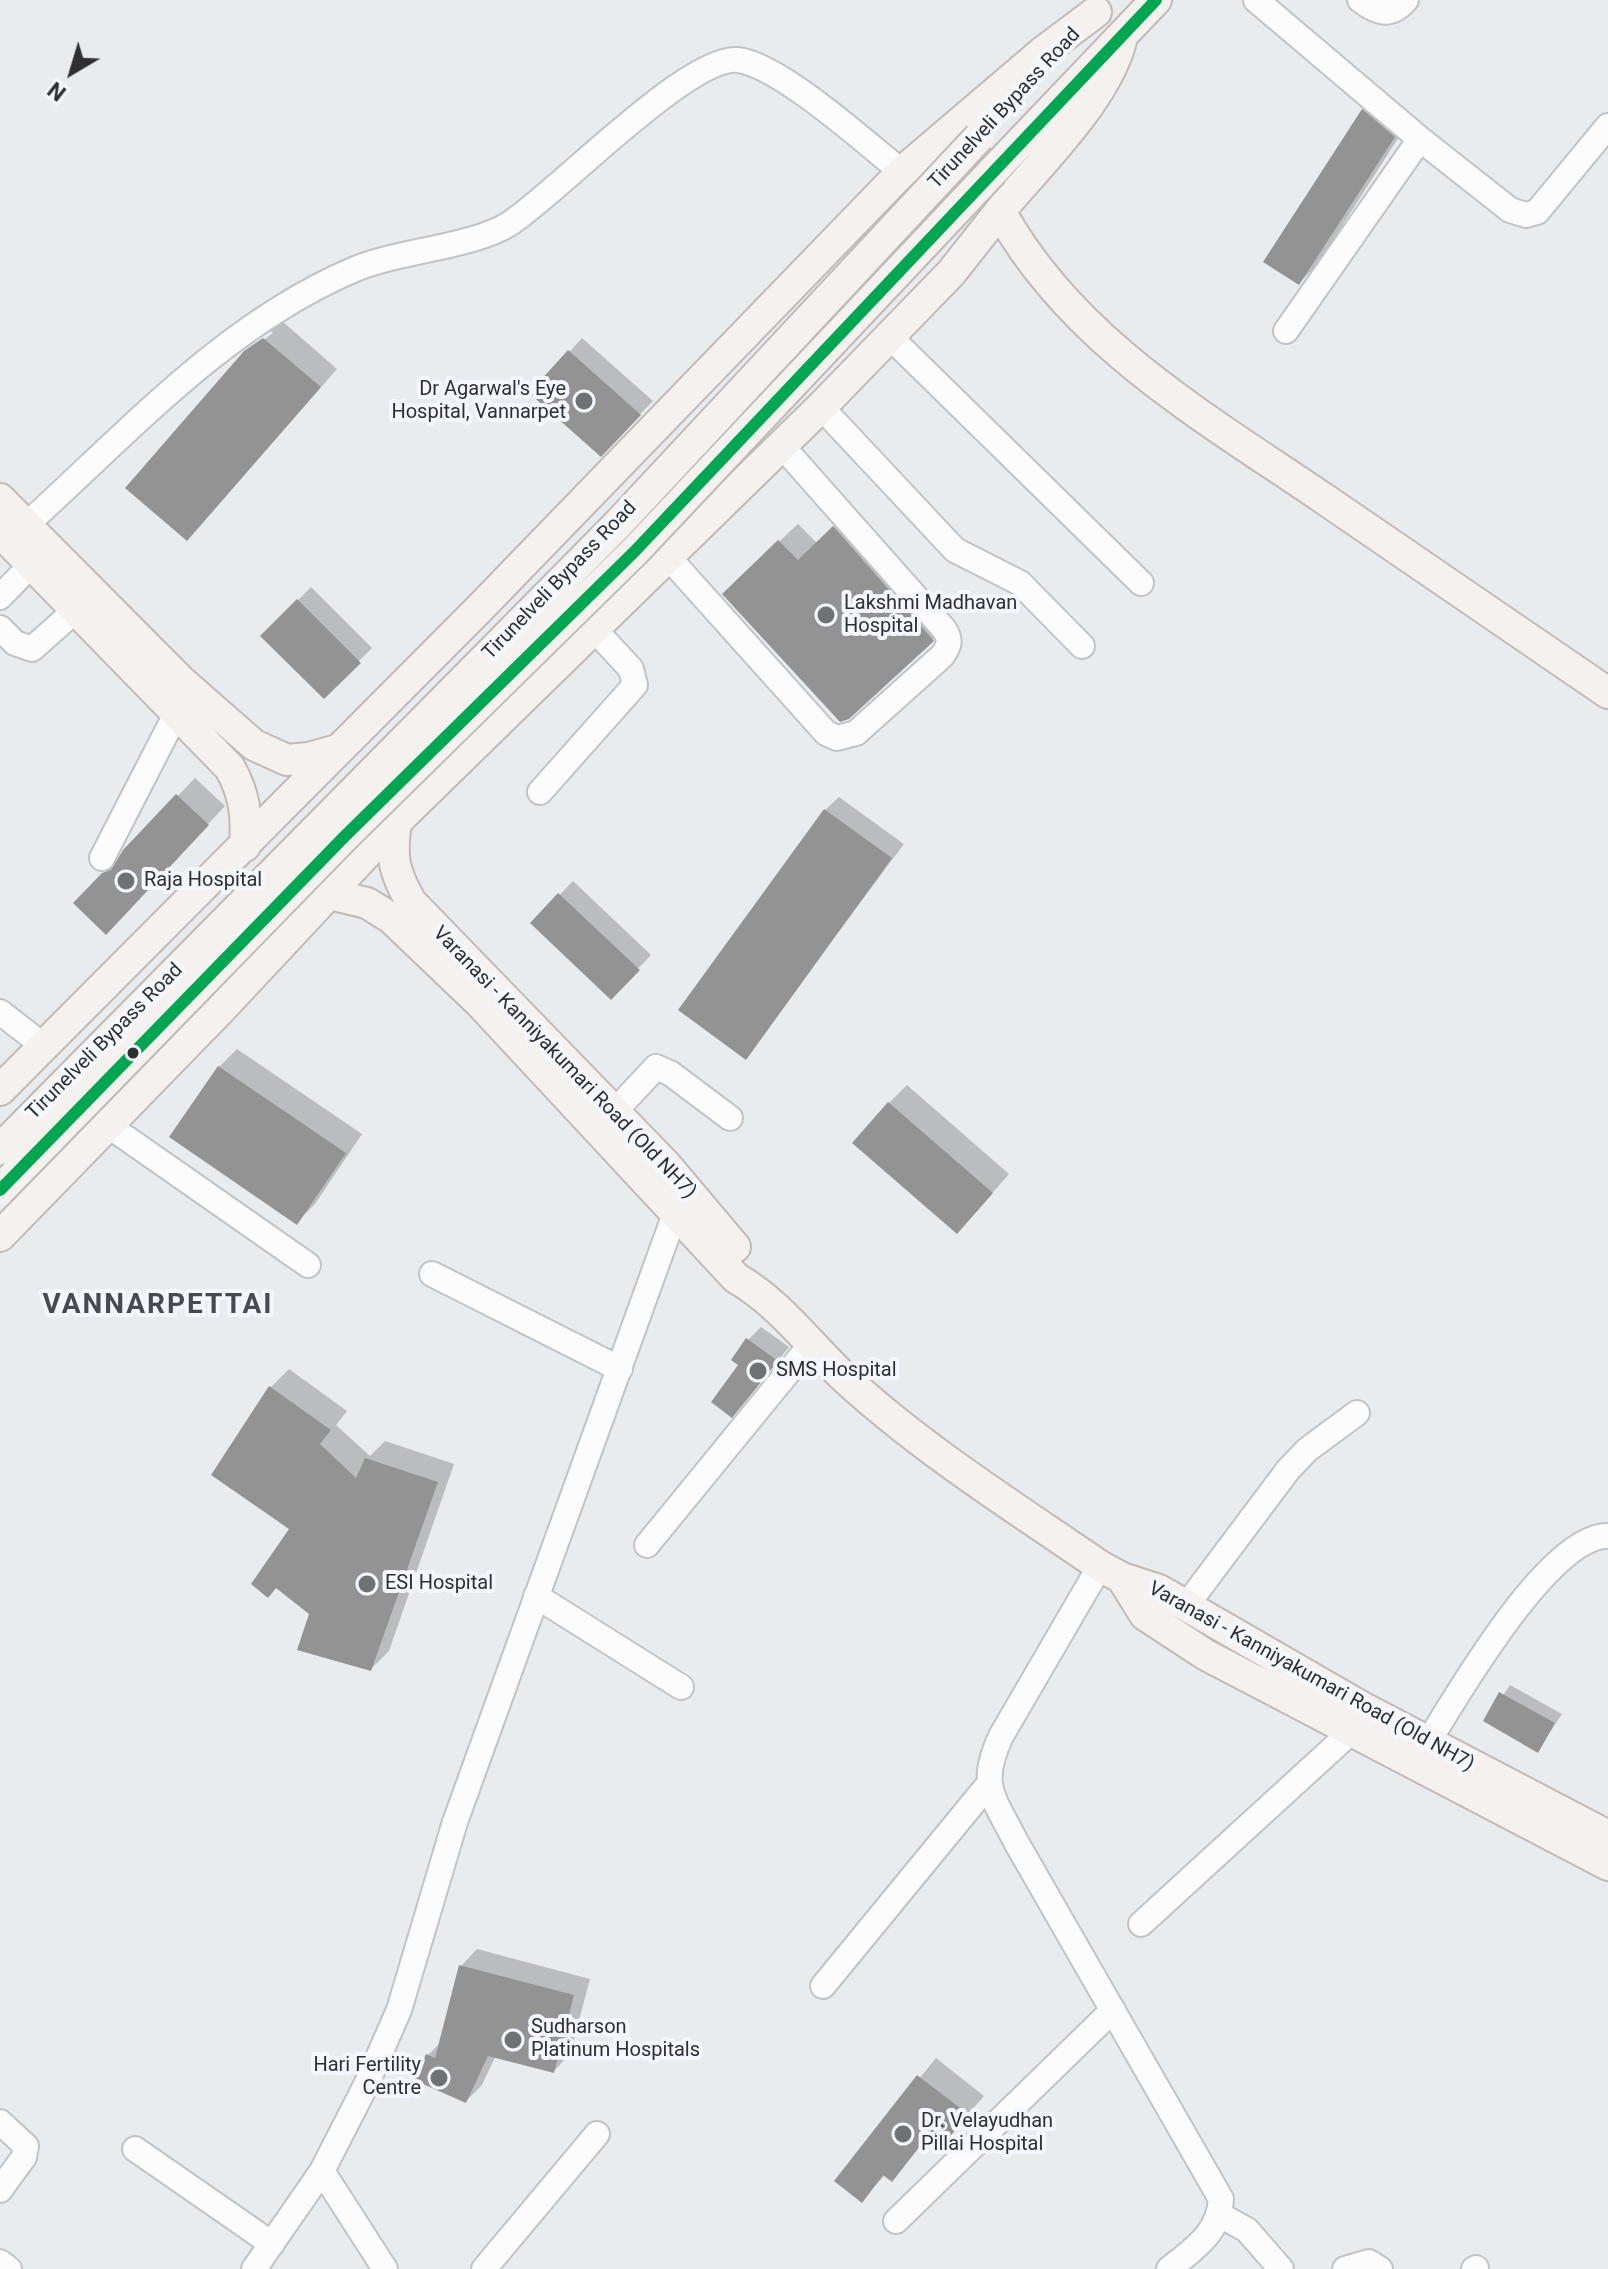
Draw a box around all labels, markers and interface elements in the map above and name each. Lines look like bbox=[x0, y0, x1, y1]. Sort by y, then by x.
street label: Tirunelveli Bypass Road bbox=[924, 23, 1086, 195]
north arrow bbox=[32, 32, 112, 112]
text: N bbox=[43, 77, 71, 106]
place label: Dr Agarwal's Eye Hospital, Vannarpet bbox=[391, 378, 566, 425]
marker: Dr Agarwal's Eye Hospital, Vannarpet bbox=[573, 390, 595, 412]
street label: Tirunelveli Bypass Road bbox=[478, 497, 642, 665]
place label: Lakshmi Madhavan Hospital bbox=[844, 592, 1017, 639]
marker: Lakshmi Madhavan Hospital bbox=[815, 604, 837, 626]
place label: Raja Hospital bbox=[144, 869, 262, 893]
marker: Raja Hospital bbox=[115, 870, 137, 892]
street label: Varanasi - Kanniyakumari Road (Old NH7) bbox=[427, 922, 701, 1204]
street label: Tirunelveli Bypass Road bbox=[22, 959, 188, 1125]
unlabelled marker bbox=[125, 1045, 141, 1061]
district label: VANNARPETTAI bbox=[42, 1289, 274, 1323]
place label: SMS Hospital bbox=[776, 1359, 897, 1383]
marker: SMS Hospital bbox=[747, 1360, 769, 1382]
place label: ESI Hospital bbox=[385, 1572, 493, 1596]
marker: ESI Hospital bbox=[356, 1573, 378, 1595]
street label: Varanasi - Kanniyakumari Road (Old NH7) bbox=[1144, 1577, 1478, 1777]
place label: Sudharson Platinum Hospitals bbox=[531, 2016, 700, 2063]
marker: Sudharson Platinum Hospitals bbox=[502, 2029, 524, 2051]
place label: Hari Fertility Centre bbox=[313, 2054, 421, 2101]
marker: Hari Fertility Centre bbox=[428, 2067, 450, 2089]
place label: Dr. Velayudhan Pillai Hospital bbox=[921, 2110, 1053, 2157]
marker: Dr. Velayudhan Pillai Hospital bbox=[892, 2123, 914, 2145]

